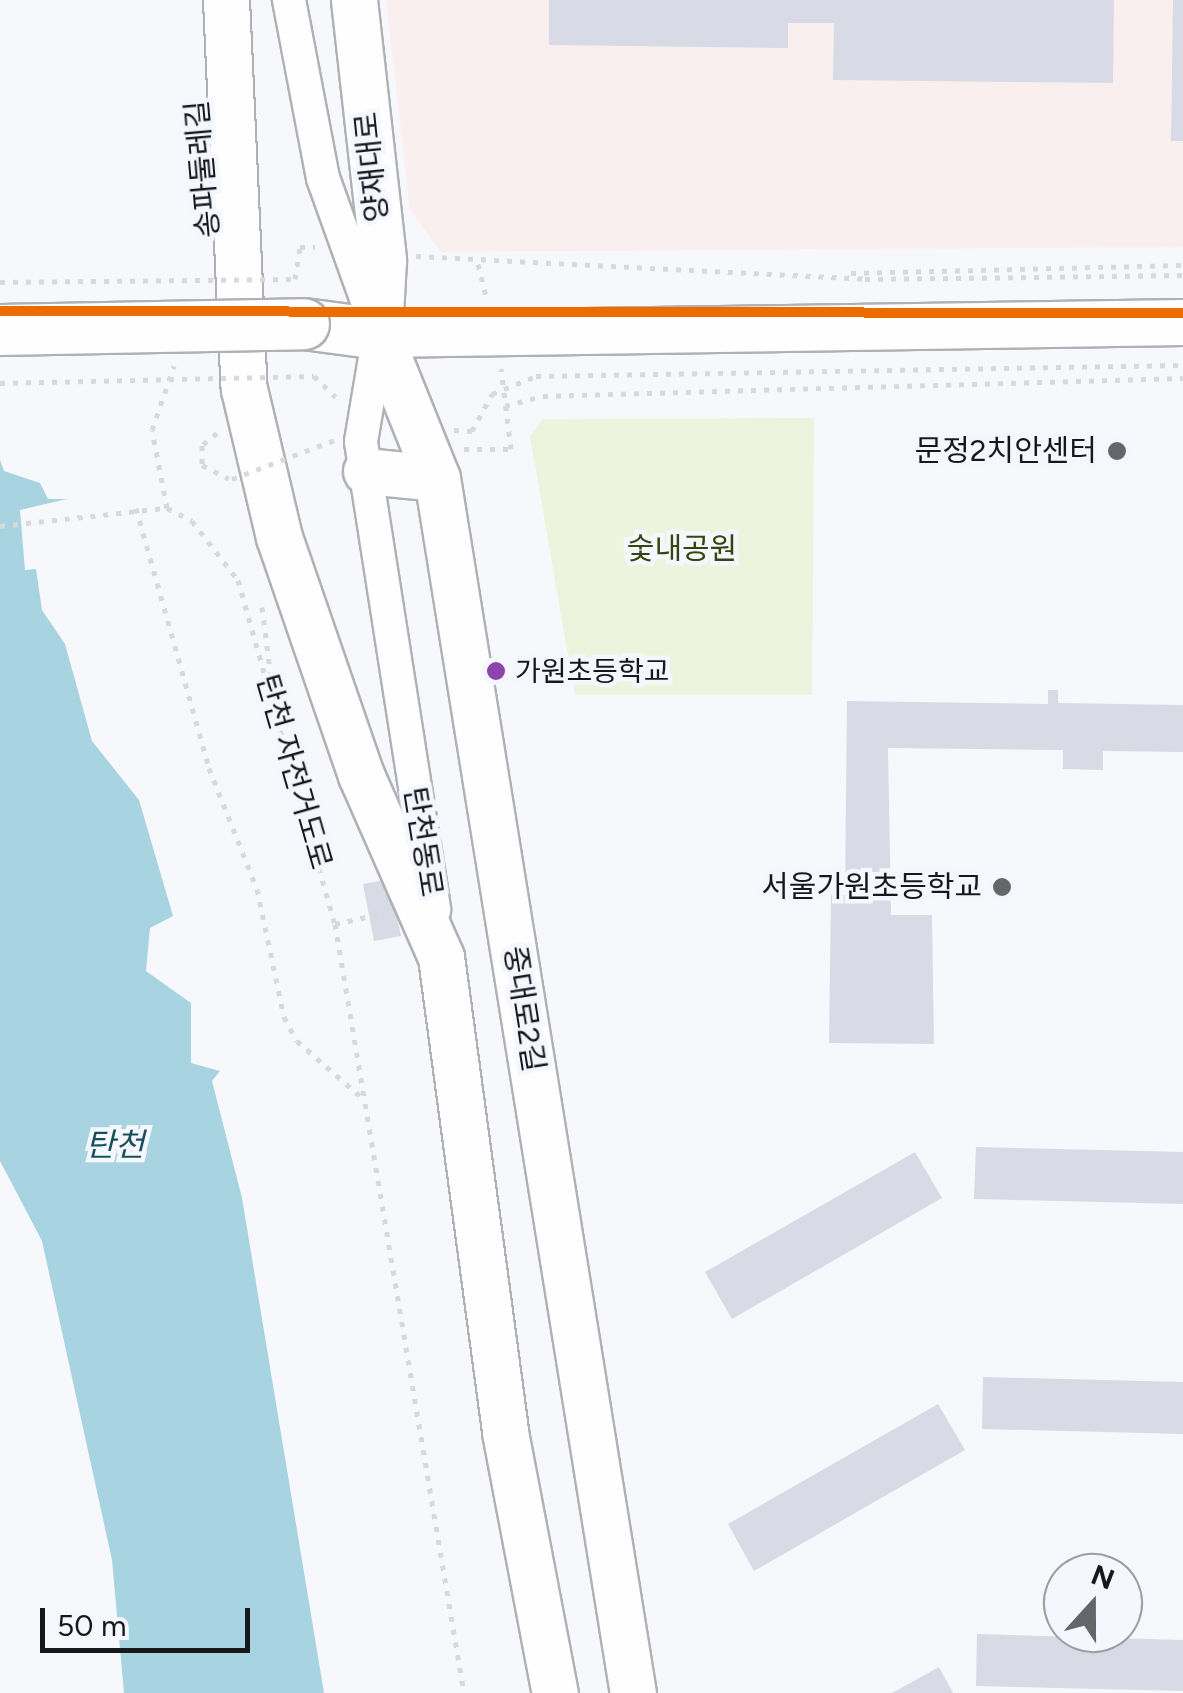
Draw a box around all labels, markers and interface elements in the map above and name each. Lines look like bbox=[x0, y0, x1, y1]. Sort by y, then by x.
street label: 송파둘레길 bbox=[179, 99, 227, 239]
street label: 양재대로 bbox=[348, 110, 396, 224]
place label: 문정2치안센터 bbox=[915, 433, 1097, 469]
marker: 문정2치안센터 bbox=[1106, 440, 1128, 462]
park label: 숯내공원 bbox=[627, 531, 737, 567]
place label: 가원초등학교 bbox=[515, 654, 670, 688]
marker: 가원초등학교 bbox=[486, 661, 506, 681]
street label: 탄천 자전거도로 bbox=[249, 671, 339, 873]
street label: 탄천동로 bbox=[397, 785, 449, 899]
place label: 서울가원초등학교 bbox=[761, 869, 982, 905]
marker: 서울가원초등학교 bbox=[991, 876, 1013, 898]
street label: 중대로2길 bbox=[496, 943, 552, 1075]
water label: 탄천 bbox=[86, 1126, 144, 1164]
north arrow bbox=[1043, 1553, 1143, 1653]
text: N bbox=[1087, 1557, 1119, 1597]
scale bar bbox=[45, 1588, 255, 1650]
text: 50 m bbox=[57, 1607, 126, 1644]

